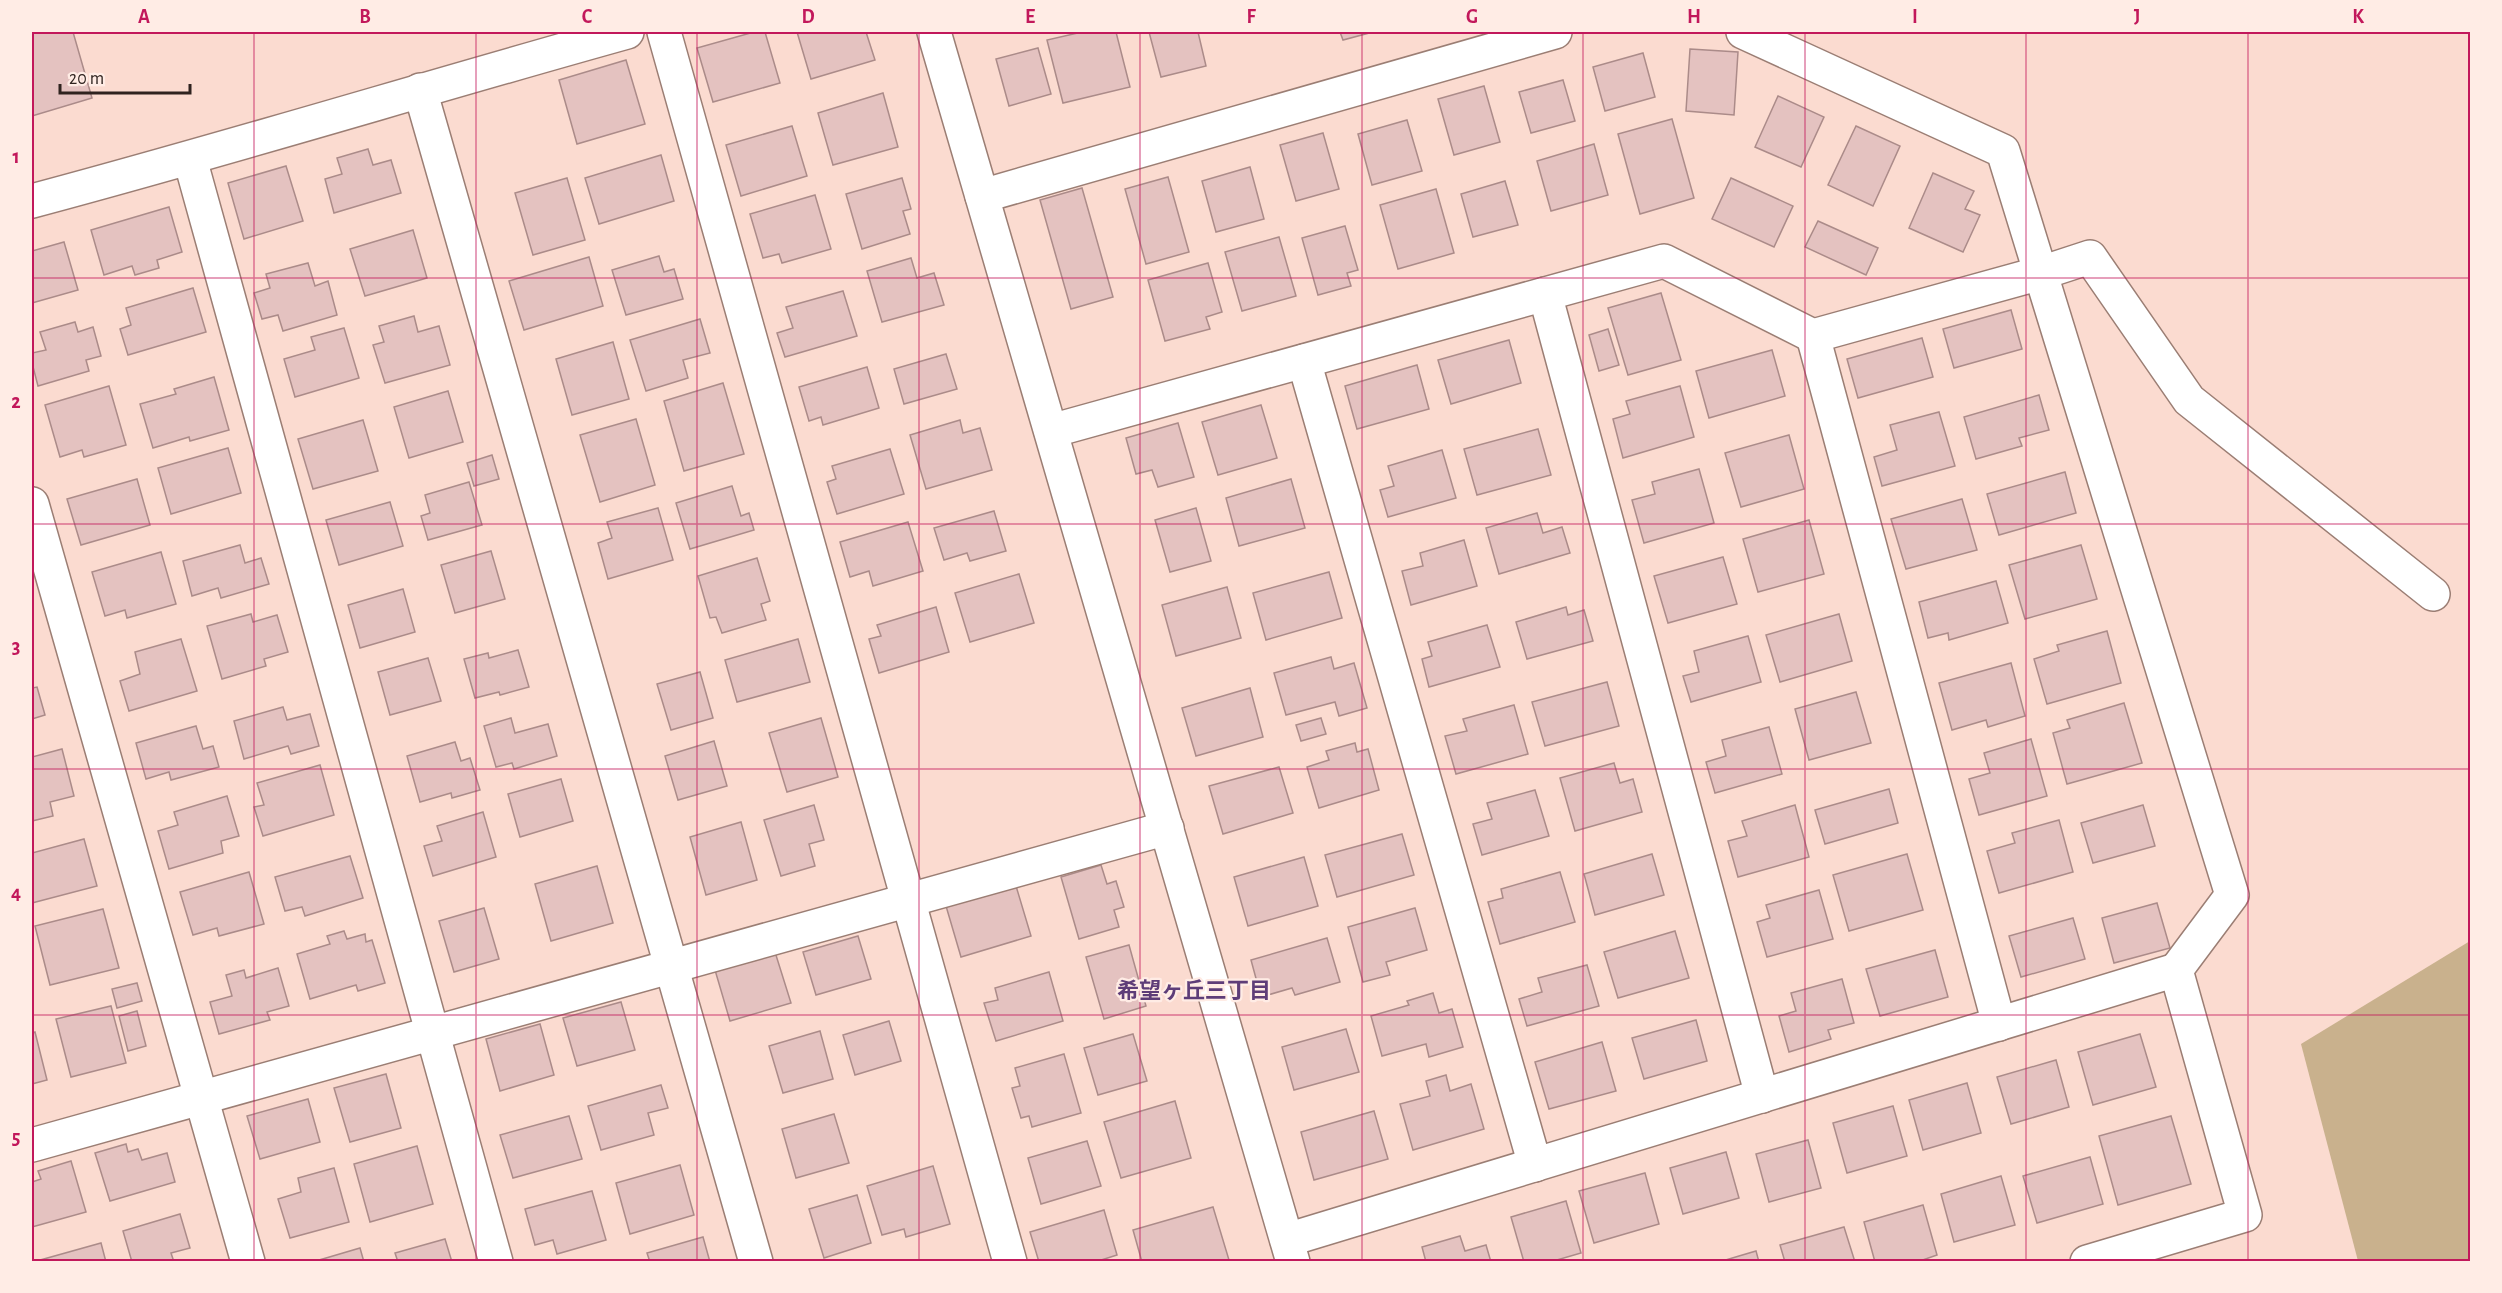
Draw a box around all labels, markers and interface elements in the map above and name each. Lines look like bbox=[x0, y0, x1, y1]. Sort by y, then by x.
text: A bbox=[138, 7, 150, 27]
text: B bbox=[359, 7, 371, 27]
text: C bbox=[582, 7, 593, 27]
text: D bbox=[801, 7, 815, 27]
text: E bbox=[1025, 7, 1035, 27]
text: F bbox=[1246, 7, 1256, 27]
text: G bbox=[1466, 7, 1478, 27]
text: H bbox=[1687, 7, 1701, 27]
text: I bbox=[1912, 7, 1918, 27]
text: J bbox=[2134, 7, 2140, 27]
text: K bbox=[2352, 7, 2364, 27]
scale bar bbox=[60, 57, 190, 95]
text: 20 m bbox=[69, 70, 104, 88]
text: 1 bbox=[12, 147, 20, 167]
text: 2 bbox=[11, 392, 21, 412]
text: 3 bbox=[12, 637, 20, 657]
text: 4 bbox=[11, 883, 21, 903]
district label: 希望ヶ丘三丁目 bbox=[1117, 979, 1271, 1002]
text: 5 bbox=[12, 1128, 20, 1148]

